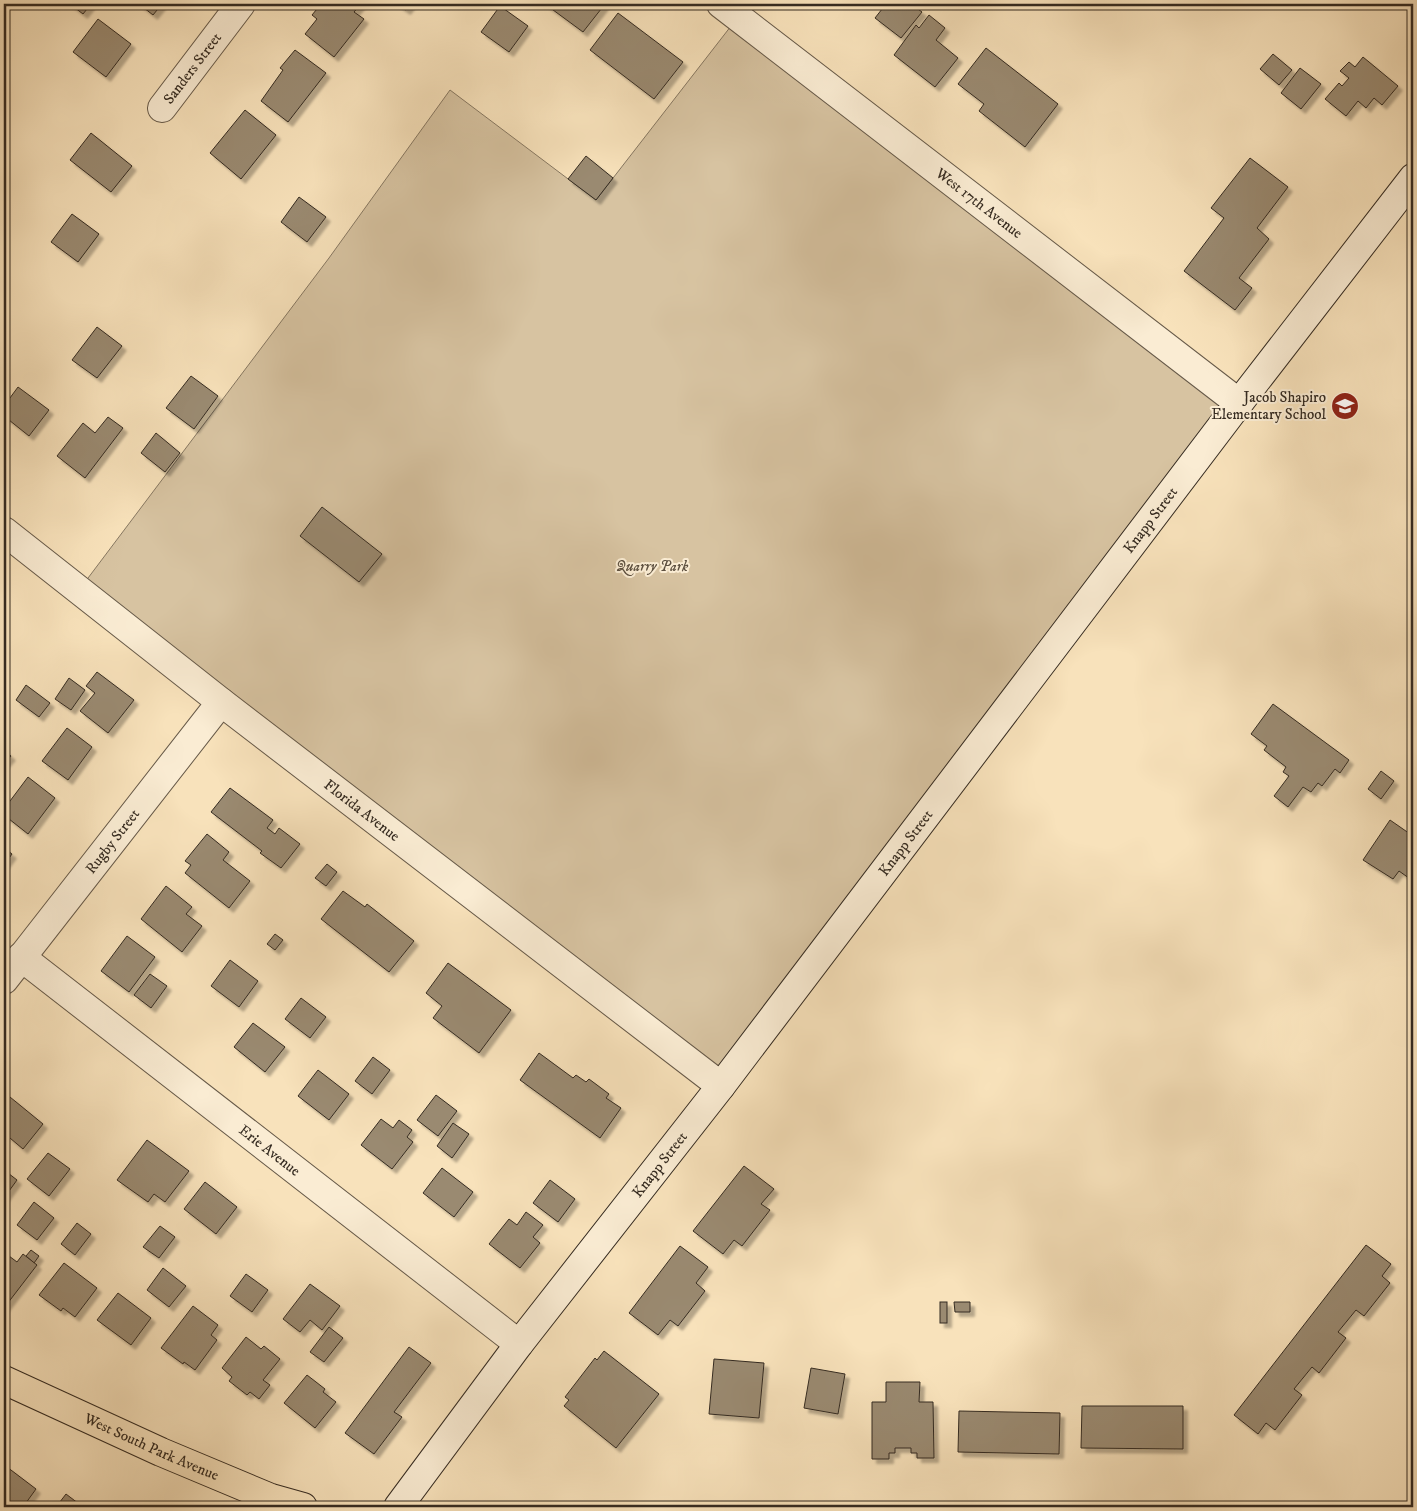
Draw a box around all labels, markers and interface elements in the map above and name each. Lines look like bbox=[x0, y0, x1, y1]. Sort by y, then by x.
street label: Sanders Street bbox=[159, 29, 226, 108]
street label: West 17th Avenue bbox=[931, 163, 1026, 243]
place label: Jacob Shapiro Elementary School bbox=[1211, 388, 1326, 424]
school or university icon: Jacob Shapiro Elementary School bbox=[1330, 391, 1360, 421]
street label: Knapp Street bbox=[1119, 483, 1182, 557]
park label: Quarry Park bbox=[616, 557, 689, 576]
street label: Florida Avenue bbox=[320, 775, 403, 846]
street label: Rugby Street bbox=[81, 805, 144, 878]
street label: Knapp Street bbox=[875, 806, 937, 880]
street label: Erie Avenue bbox=[235, 1121, 304, 1181]
street label: Knapp Street bbox=[628, 1128, 692, 1202]
street label: West South Park Avenue bbox=[80, 1409, 222, 1485]

